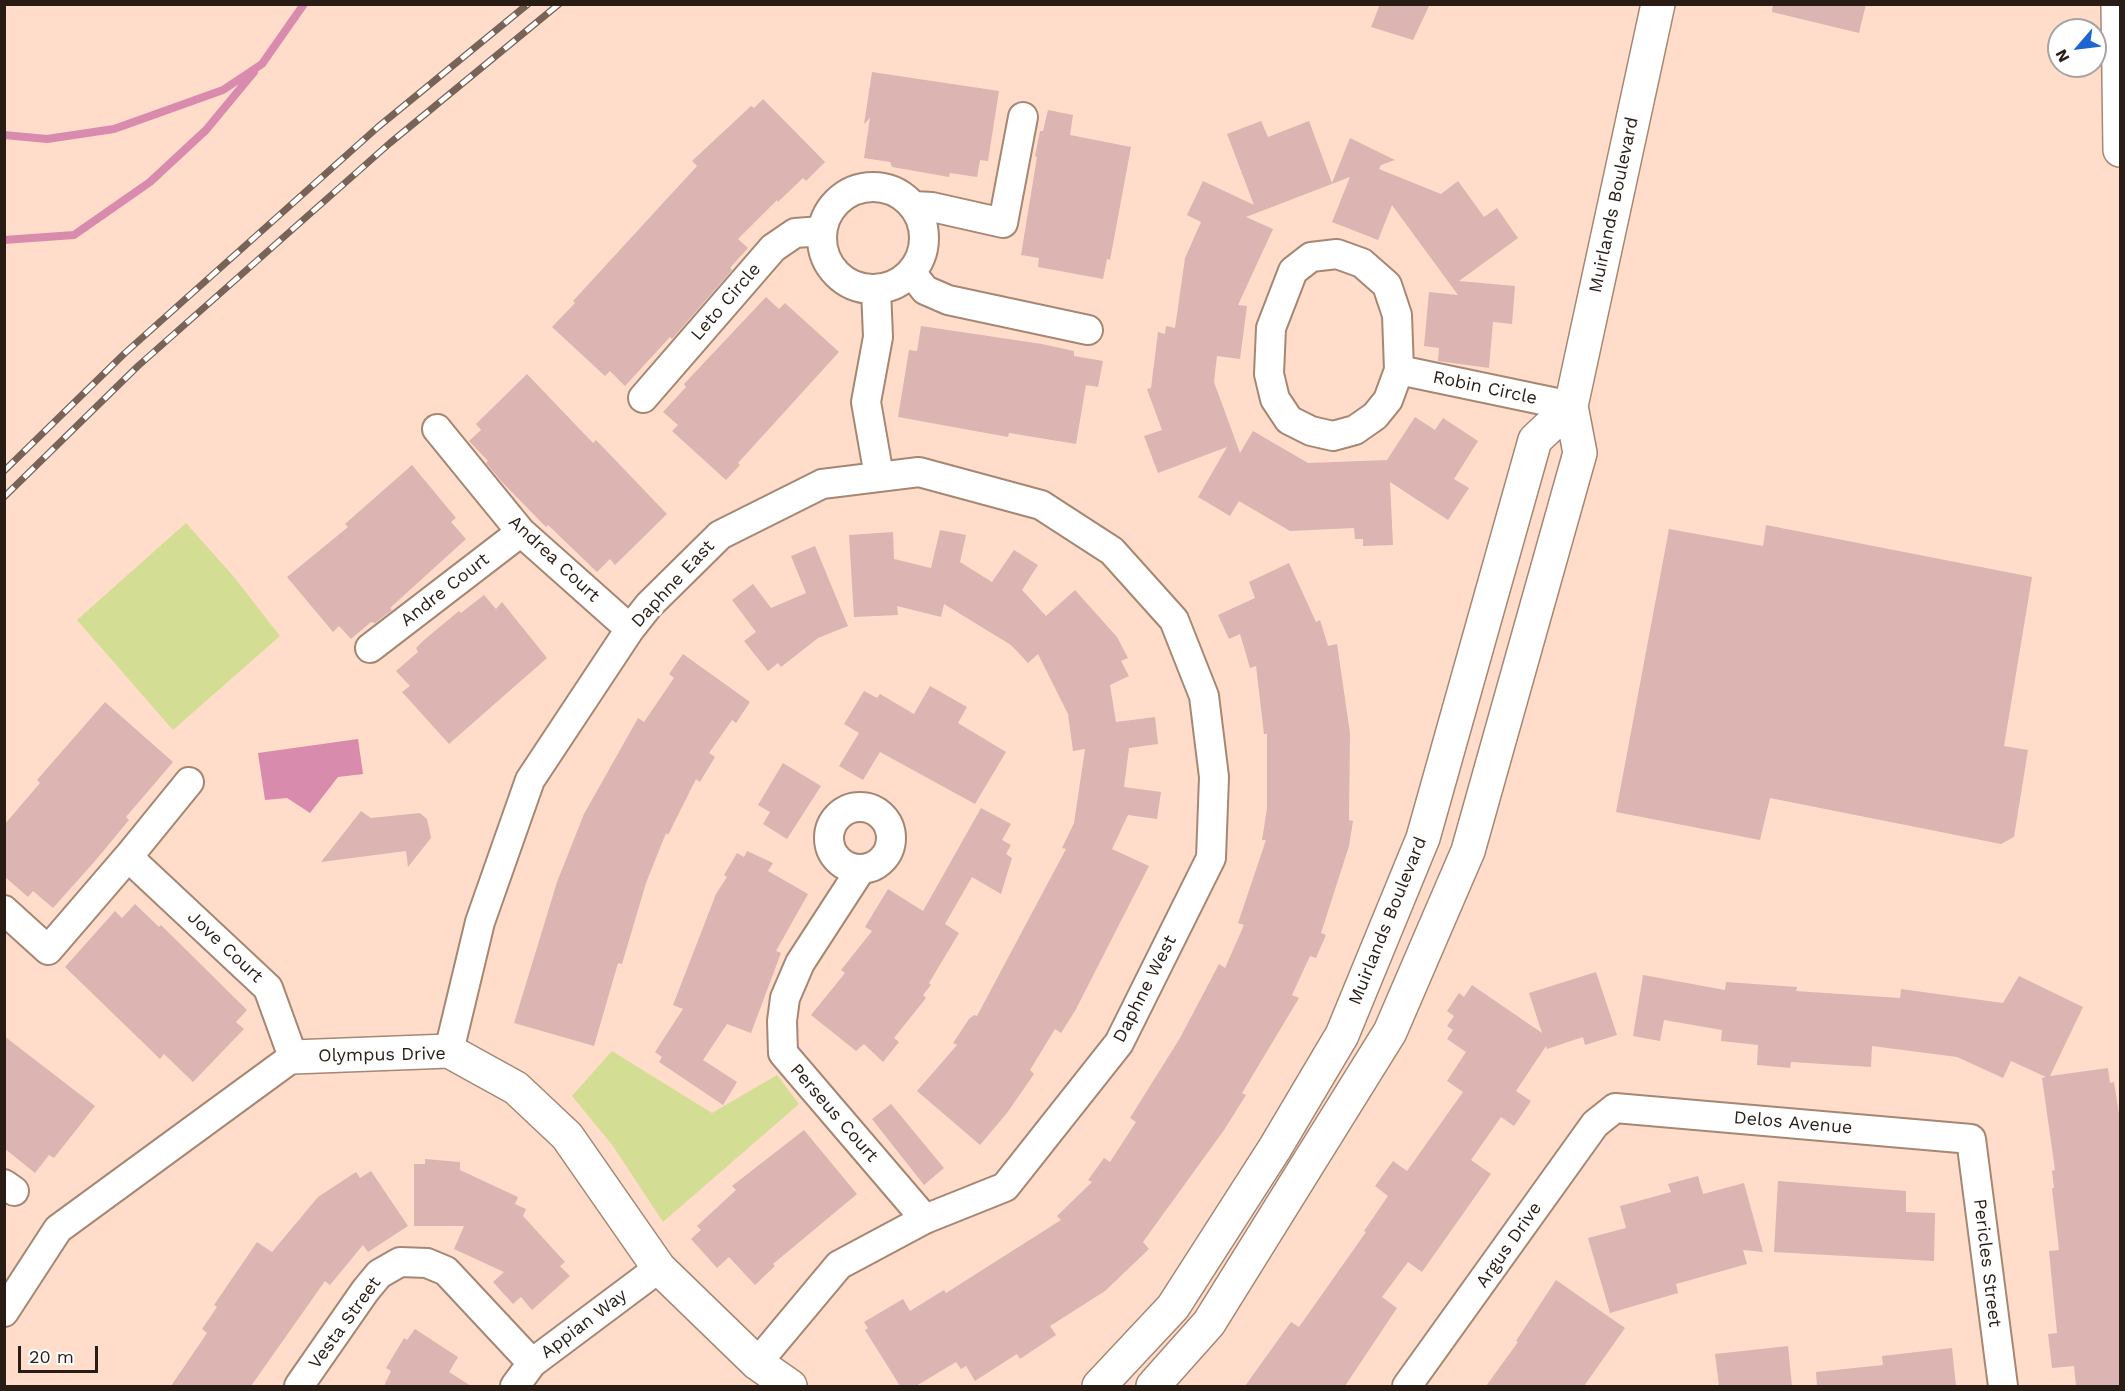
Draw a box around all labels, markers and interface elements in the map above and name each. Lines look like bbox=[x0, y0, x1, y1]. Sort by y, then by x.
north arrow bbox=[2047, 18, 2107, 78]
text: N bbox=[2051, 46, 2074, 65]
street label: Muirlands Boulevard bbox=[1585, 115, 1643, 295]
street label: Leto Circle bbox=[687, 259, 765, 345]
street label: Robin Circle bbox=[1431, 366, 1539, 410]
street label: Andrea Court bbox=[504, 511, 604, 607]
street label: Daphne East bbox=[627, 536, 719, 632]
street label: Andre Court bbox=[396, 549, 494, 631]
street label: Muirlands Boulevard bbox=[1344, 834, 1432, 1008]
street label: Jove Court bbox=[183, 907, 267, 987]
street label: Daphne West bbox=[1109, 932, 1181, 1046]
street label: Olympus Drive bbox=[318, 1043, 446, 1067]
street label: Perseus Court bbox=[785, 1059, 883, 1167]
street label: Delos Avenue bbox=[1733, 1107, 1853, 1139]
street label: Argus Drive bbox=[1472, 1198, 1546, 1292]
street label: Pericles Street bbox=[1968, 1198, 2006, 1328]
street label: Vesta Street bbox=[304, 1273, 386, 1373]
street label: Appian Way bbox=[537, 1285, 631, 1363]
scale bar bbox=[21, 1334, 100, 1372]
text: 20 m bbox=[29, 1346, 74, 1367]

